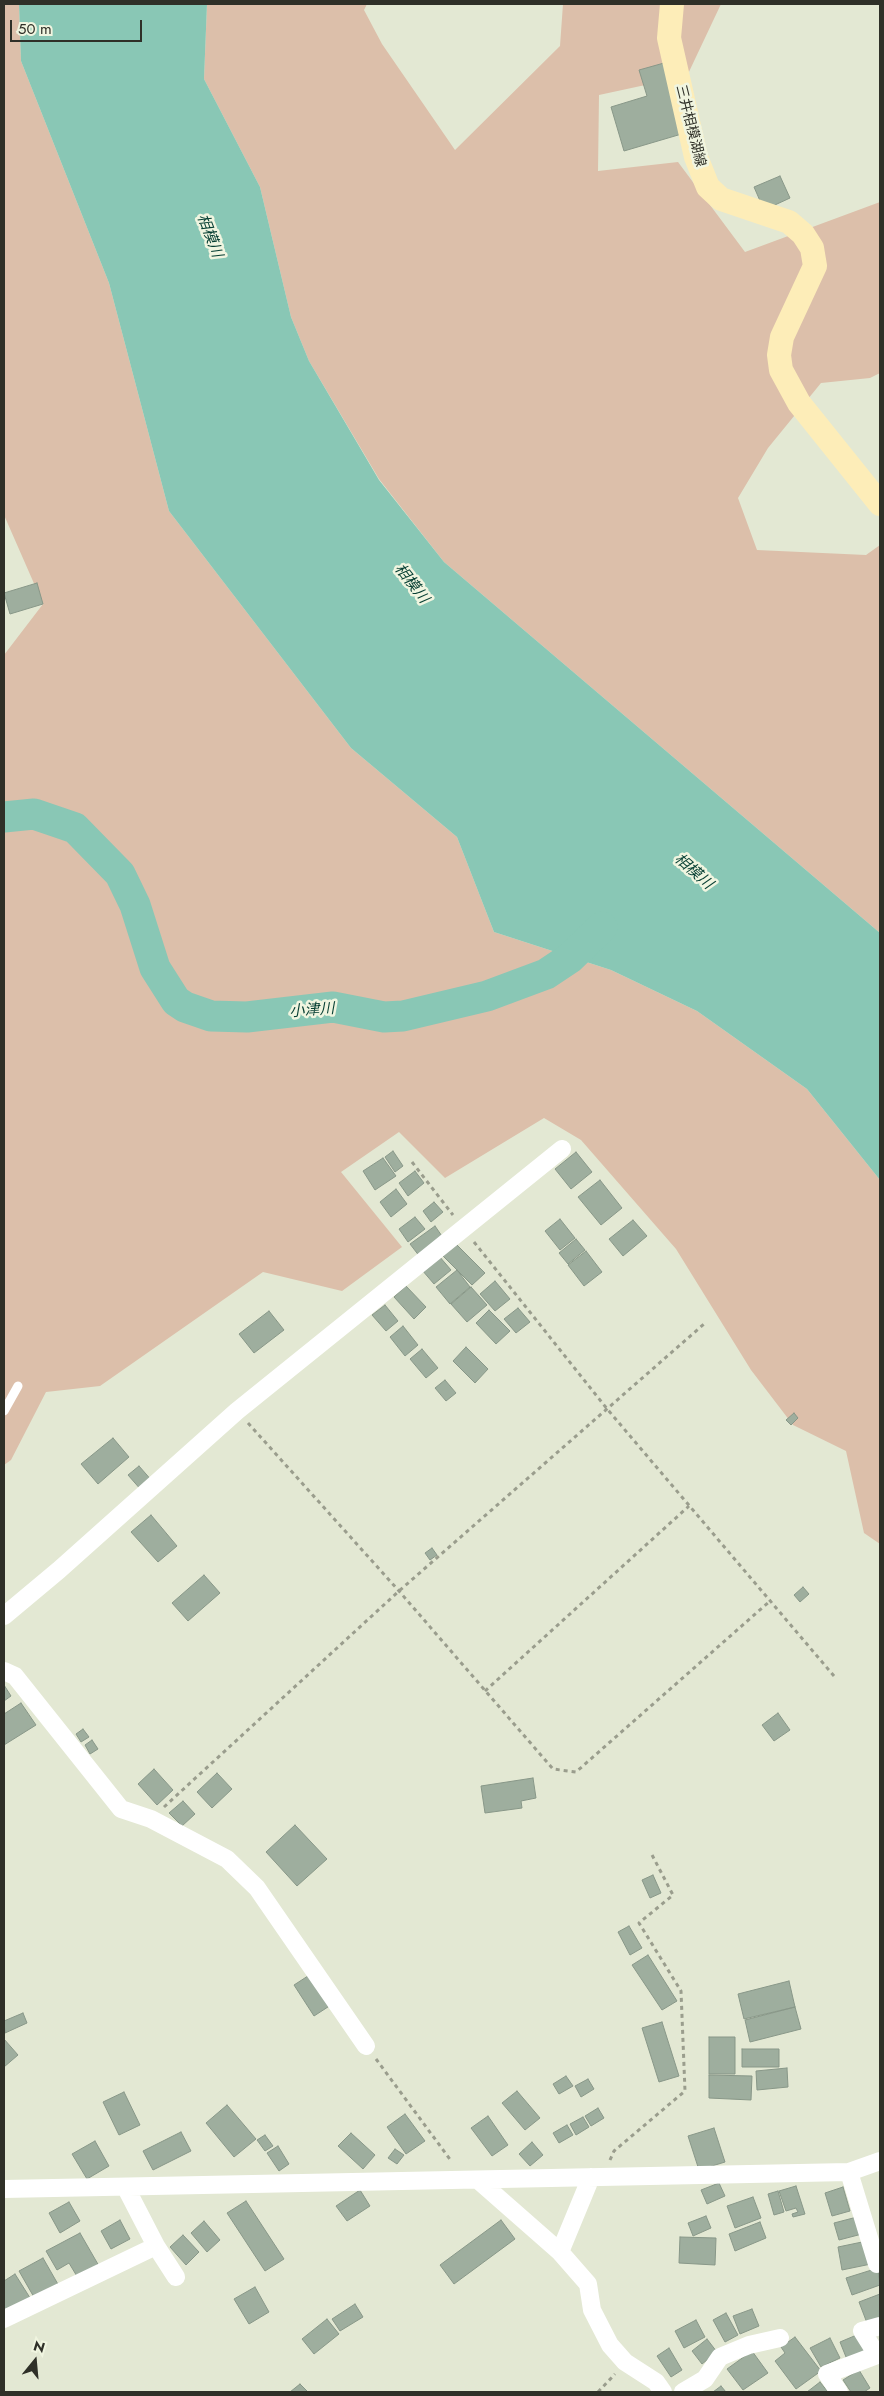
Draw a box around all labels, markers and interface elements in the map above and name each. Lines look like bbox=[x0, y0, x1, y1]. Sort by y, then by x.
scale bar bbox=[12, 10, 145, 42]
text: 50 m bbox=[18, 18, 52, 40]
street label: 三井相模湖線 bbox=[672, 83, 708, 169]
water label: 相模川 bbox=[193, 212, 225, 260]
water label: 相模川 bbox=[390, 561, 432, 607]
water label: 相模川 bbox=[670, 850, 716, 894]
water label: 小津川 bbox=[289, 1000, 335, 1022]
text: N bbox=[31, 2335, 48, 2358]
north arrow bbox=[10, 2336, 60, 2386]

